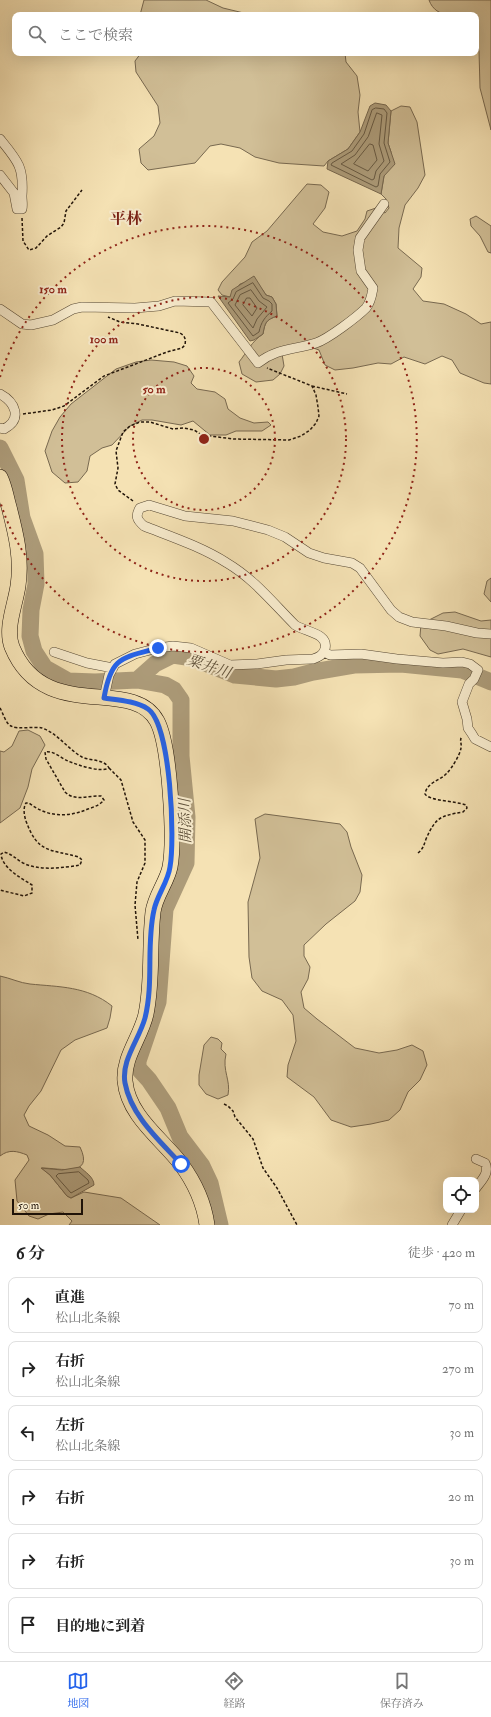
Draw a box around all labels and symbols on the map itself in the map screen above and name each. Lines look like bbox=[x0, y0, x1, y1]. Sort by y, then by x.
district label: 平林 bbox=[110, 209, 142, 229]
text: 150 m bbox=[39, 282, 67, 297]
text: 100 m bbox=[90, 332, 119, 347]
text: 50 m bbox=[142, 382, 166, 397]
centre of rings bbox=[197, 432, 211, 446]
route end bbox=[149, 639, 167, 657]
water label: 粟井川 bbox=[184, 650, 235, 683]
water label: 開添川 bbox=[176, 796, 195, 844]
route start bbox=[172, 1155, 190, 1173]
scale bar bbox=[12, 1197, 83, 1216]

